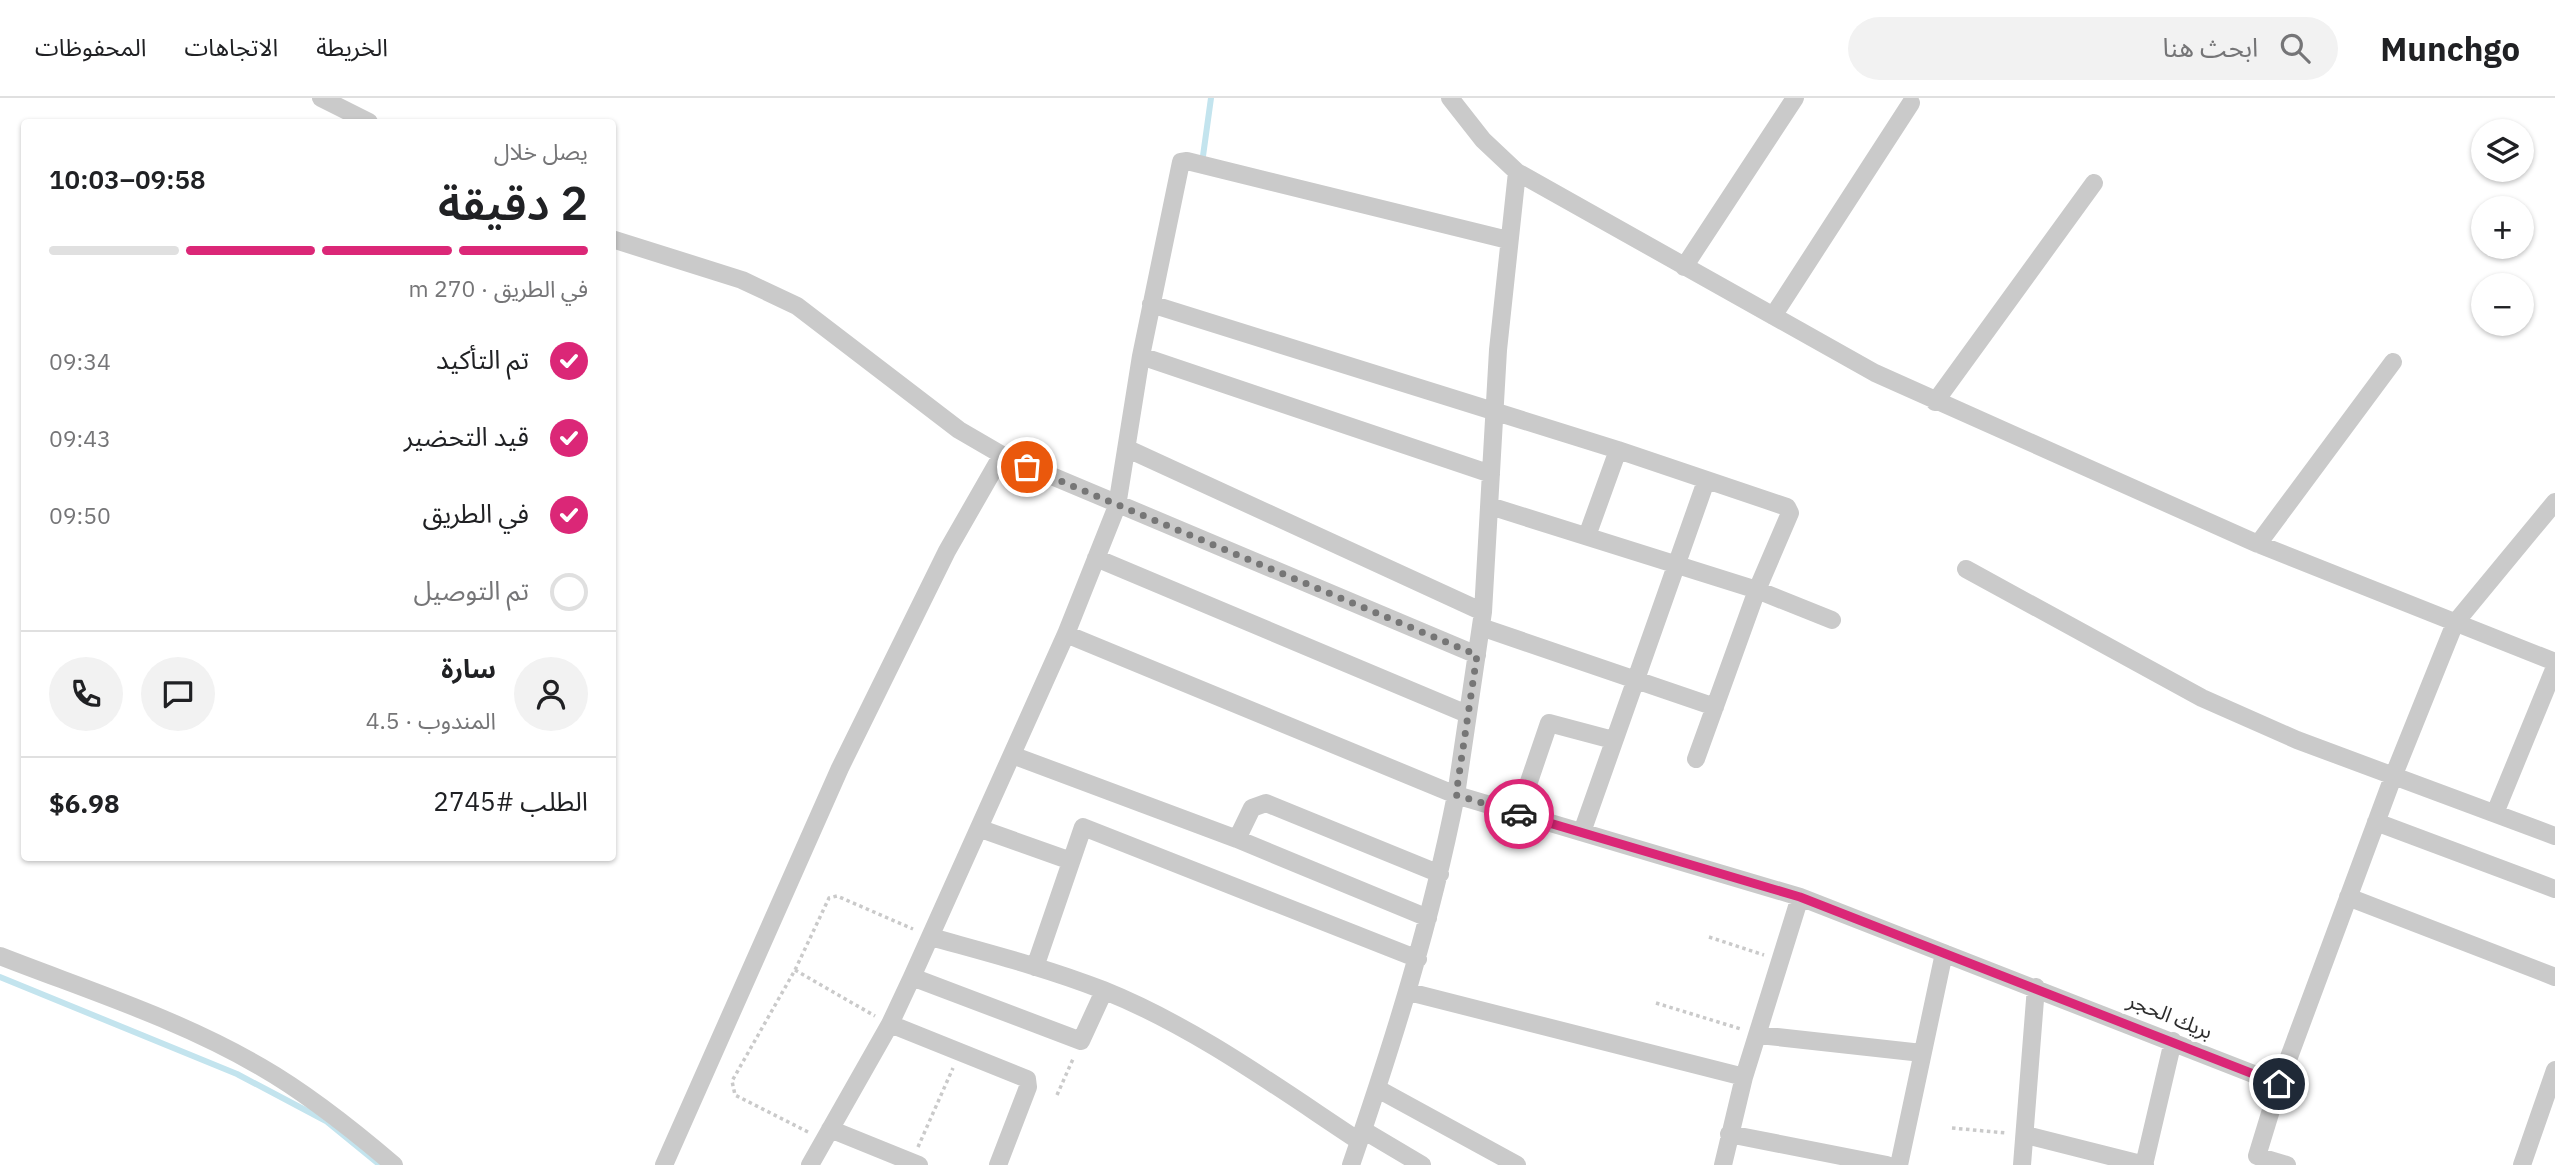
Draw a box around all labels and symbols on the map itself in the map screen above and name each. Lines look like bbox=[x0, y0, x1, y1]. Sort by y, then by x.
pin bbox=[997, 437, 1057, 497]
courier bbox=[1484, 779, 1554, 849]
street label: بريك الحجر bbox=[2123, 985, 2217, 1045]
pin bbox=[2249, 1054, 2309, 1114]

